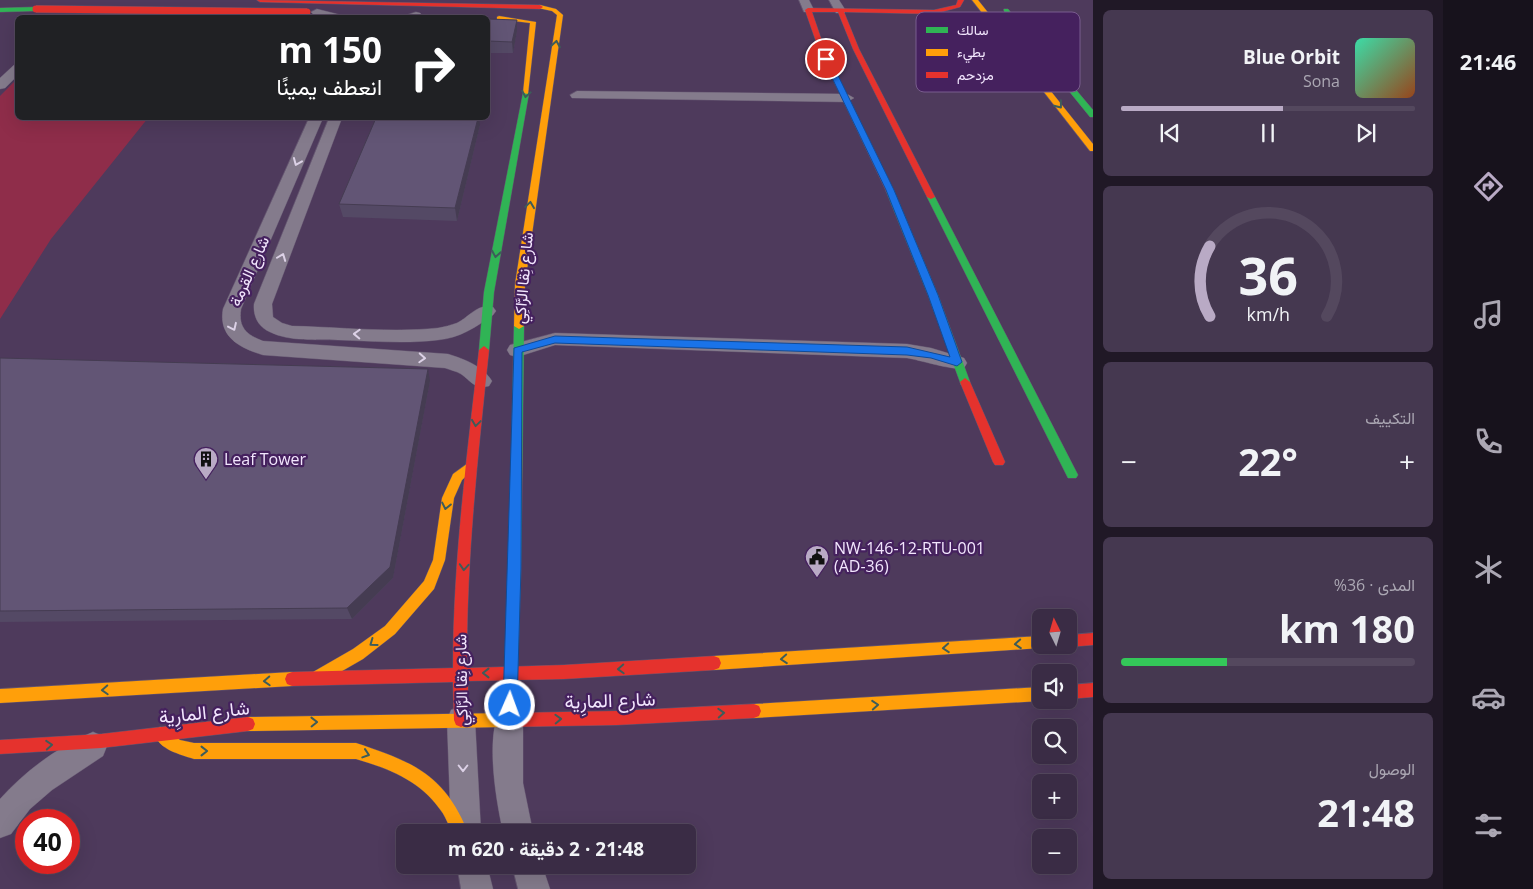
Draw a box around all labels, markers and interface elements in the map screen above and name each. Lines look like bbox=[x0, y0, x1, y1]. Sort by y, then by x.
legend bbox=[916, 12, 1080, 92]
text: سالك bbox=[957, 20, 988, 39]
text: 150 m bbox=[278, 26, 382, 73]
icon: right bbox=[400, 35, 465, 100]
pin bbox=[805, 38, 847, 80]
one-way arrow bbox=[550, 40, 561, 48]
text: بطيء bbox=[957, 42, 985, 64]
text: Blue Orbit bbox=[1243, 44, 1340, 70]
icon: arrive bbox=[812, 45, 840, 73]
text: 21:46 bbox=[1460, 46, 1516, 76]
text: مزدحم bbox=[957, 65, 994, 84]
text: Sona bbox=[1303, 70, 1340, 92]
text: انعطف يمينًا bbox=[276, 71, 382, 101]
one-way arrow bbox=[521, 90, 531, 99]
one-way arrow bbox=[1053, 99, 1061, 108]
icon: previous bbox=[1156, 119, 1184, 147]
icon: pause bbox=[1254, 119, 1282, 147]
icon: next bbox=[1352, 119, 1380, 147]
one-way arrow bbox=[293, 157, 303, 166]
icon: directions bbox=[1471, 169, 1506, 204]
one-way arrow bbox=[525, 200, 535, 209]
street label: شارع نِقا الرَّاكِي bbox=[508, 231, 541, 325]
street label: شارع القرمة bbox=[224, 233, 275, 310]
text: 36 bbox=[1238, 239, 1298, 310]
one-way arrow bbox=[491, 250, 502, 259]
one-way arrow bbox=[275, 253, 286, 262]
icon: music bbox=[1471, 297, 1506, 332]
text: km/h bbox=[1246, 302, 1290, 326]
one-way arrow bbox=[227, 322, 238, 331]
one-way arrow bbox=[353, 329, 361, 340]
one-way arrow bbox=[418, 352, 426, 363]
text: التكييف bbox=[1365, 407, 1415, 429]
one-way arrow bbox=[471, 420, 482, 428]
icon: phone bbox=[1471, 424, 1506, 459]
text: 22° bbox=[1238, 435, 1298, 487]
text: − bbox=[1121, 442, 1137, 480]
text: + bbox=[1399, 442, 1415, 480]
building icon: Leaf Tower bbox=[193, 446, 219, 480]
place label: Leaf Tower bbox=[224, 448, 307, 470]
one-way arrow bbox=[441, 501, 452, 510]
place label: NW-146-12-RTU-001 (AD-36) bbox=[834, 537, 985, 577]
public building icon: NW-146-12-RTU-001 (AD-36) bbox=[804, 544, 830, 578]
icon: climate bbox=[1471, 552, 1506, 587]
one-way arrow bbox=[459, 563, 470, 571]
text: المدى · 36% bbox=[1334, 574, 1415, 596]
text: 180 km bbox=[1279, 602, 1415, 654]
north arrow bbox=[1032, 609, 1078, 654]
map controls bbox=[1032, 609, 1077, 874]
street label: شارع نِقا الرَّاكِي bbox=[449, 634, 476, 726]
one-way arrow bbox=[369, 637, 379, 646]
one-way arrow bbox=[1014, 638, 1022, 649]
one-way arrow bbox=[942, 643, 950, 654]
one-way arrow bbox=[780, 653, 788, 664]
one-way arrow bbox=[617, 663, 625, 674]
button: sound bbox=[1032, 664, 1077, 709]
one-way arrow bbox=[481, 668, 489, 678]
one-way arrow bbox=[263, 675, 271, 686]
position arrow bbox=[483, 678, 535, 730]
icon: car bbox=[1471, 680, 1506, 715]
one-way arrow bbox=[100, 685, 108, 696]
street label: شارع المارِية bbox=[564, 685, 656, 717]
street label: شارع المارِية bbox=[157, 694, 251, 732]
one-way arrow bbox=[871, 700, 879, 711]
one-way arrow bbox=[717, 708, 725, 718]
one-way arrow bbox=[554, 714, 562, 725]
one-way arrow bbox=[311, 717, 319, 727]
button: search bbox=[1032, 719, 1077, 764]
one-way arrow bbox=[45, 740, 53, 751]
one-way arrow bbox=[200, 746, 208, 756]
one-way arrow bbox=[362, 749, 370, 759]
text: الوصول bbox=[1369, 758, 1415, 780]
one-way arrow bbox=[458, 764, 468, 772]
button: + bbox=[1032, 774, 1077, 819]
text: 21:48 bbox=[1317, 786, 1415, 838]
icon: filters bbox=[1471, 808, 1506, 843]
speed limit sign: 40 bbox=[15, 809, 80, 874]
button: − bbox=[1032, 829, 1077, 874]
text: 21:48 · 2 دقيقة · 620 m bbox=[448, 836, 644, 862]

